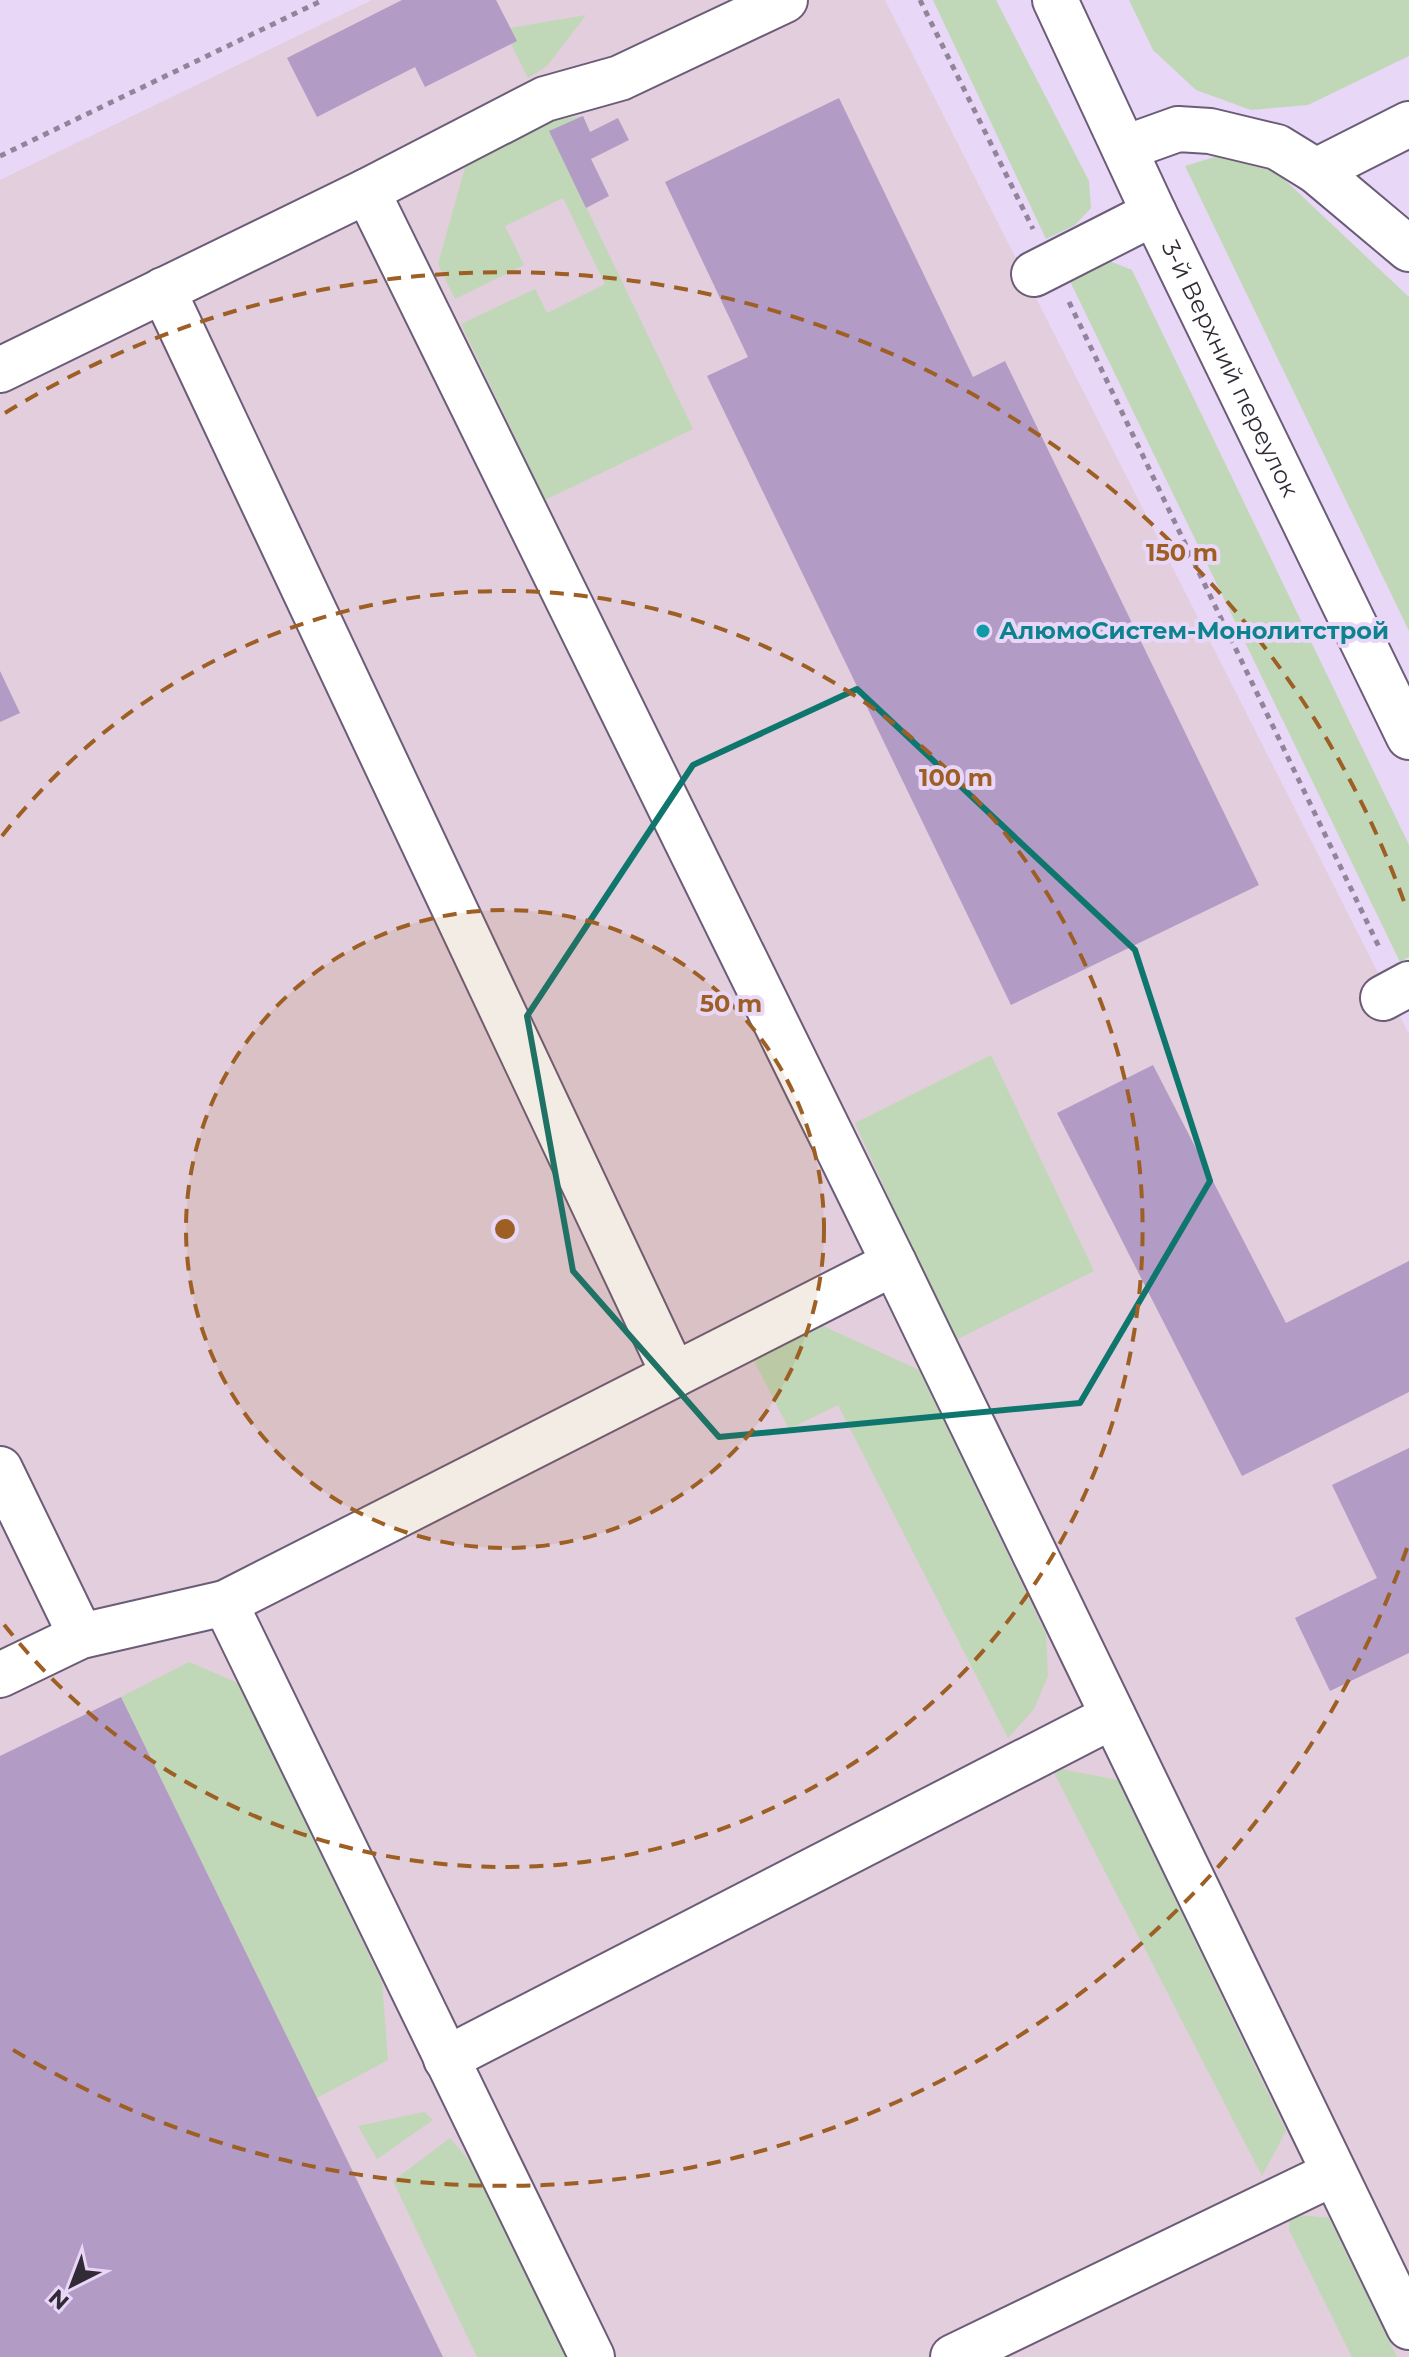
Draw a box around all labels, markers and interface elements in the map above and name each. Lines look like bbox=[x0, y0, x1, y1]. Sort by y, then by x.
street label: 3-й Верхний переулок bbox=[1155, 235, 1305, 502]
text: 150 m bbox=[1146, 538, 1218, 567]
place label: АлюмоСистем-Монолитстрой bbox=[999, 616, 1389, 645]
marker: АлюмоСистем-Монолитстрой bbox=[974, 622, 992, 640]
text: 100 m bbox=[919, 763, 993, 792]
text: 50 m bbox=[700, 989, 762, 1018]
centre of rings bbox=[491, 1215, 519, 1243]
north arrow bbox=[32, 2245, 112, 2325]
text: N bbox=[43, 2284, 75, 2315]

